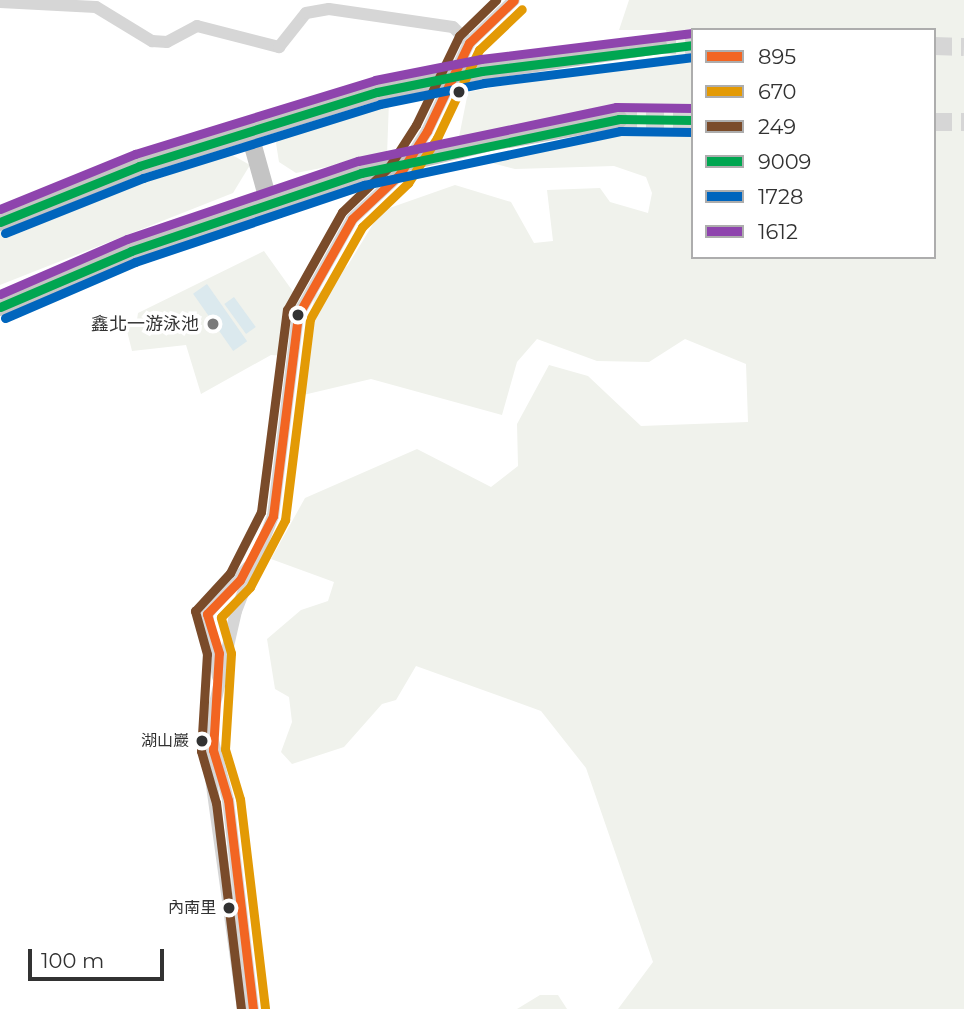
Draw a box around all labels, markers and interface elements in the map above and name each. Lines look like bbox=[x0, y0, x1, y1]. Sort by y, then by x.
legend bbox=[691, 28, 936, 259]
text: 895 bbox=[758, 44, 796, 69]
text: 670 bbox=[758, 79, 796, 104]
unlabelled marker bbox=[452, 85, 466, 99]
text: 249 bbox=[758, 114, 796, 139]
text: 9009 bbox=[758, 149, 811, 174]
text: 1728 bbox=[758, 184, 803, 209]
text: 1612 bbox=[758, 219, 798, 244]
unlabelled marker bbox=[291, 308, 305, 322]
place label: 鑫北一游泳池 bbox=[91, 313, 199, 335]
marker: 鑫北一游泳池 bbox=[205, 316, 221, 332]
place label: 湖山巖 bbox=[141, 731, 189, 751]
marker: 湖山巖 bbox=[195, 734, 209, 748]
place label: 內南里 bbox=[168, 898, 216, 918]
marker: 內南里 bbox=[222, 901, 236, 915]
scale bar bbox=[32, 936, 168, 980]
text: 100 m bbox=[41, 948, 104, 973]

